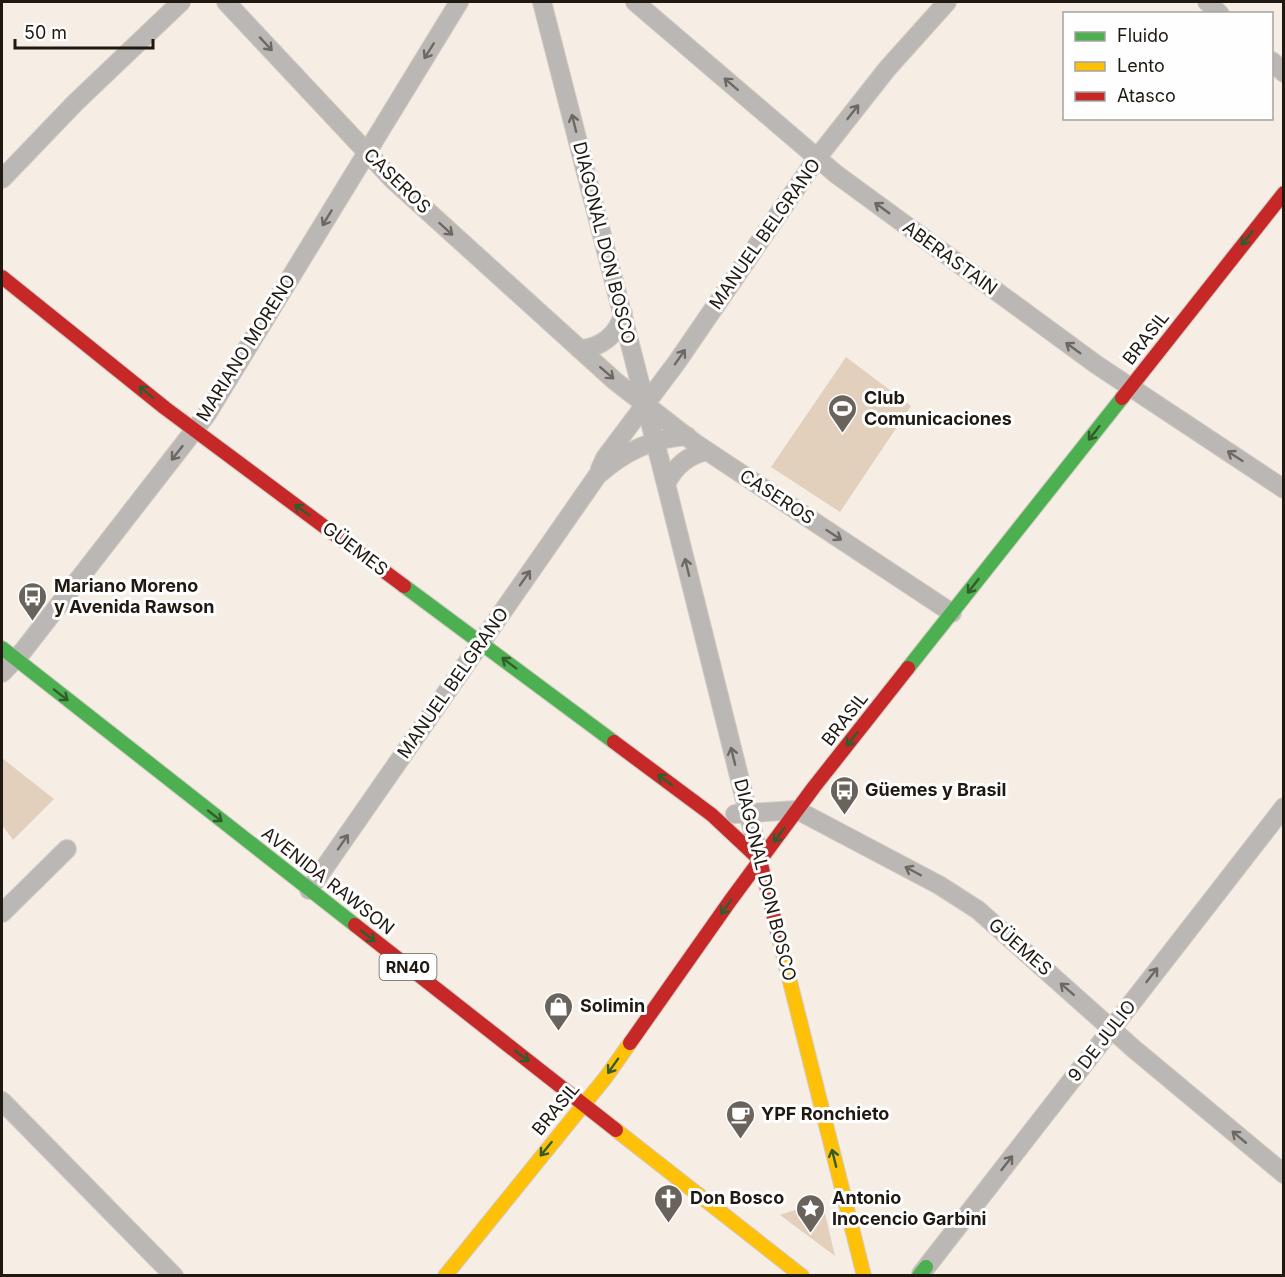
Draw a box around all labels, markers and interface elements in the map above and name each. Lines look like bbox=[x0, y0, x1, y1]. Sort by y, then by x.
scale bar bbox=[15, 12, 153, 50]
legend bbox=[1063, 12, 1273, 120]
text: 50 m bbox=[24, 22, 67, 43]
text: Fluido bbox=[1117, 25, 1169, 46]
one-way arrow bbox=[259, 37, 273, 52]
one-way arrow bbox=[422, 42, 434, 59]
text: Lento bbox=[1117, 55, 1165, 76]
one-way arrow bbox=[724, 77, 739, 91]
text: Atasco bbox=[1117, 85, 1176, 106]
one-way arrow bbox=[847, 104, 860, 120]
one-way arrow bbox=[567, 114, 579, 133]
street label: DIAGONAL DON BOSCO bbox=[569, 140, 640, 346]
street label: CASEROS bbox=[360, 144, 435, 218]
street label: MANUEL BELGRANO bbox=[705, 154, 824, 313]
one-way arrow bbox=[874, 202, 890, 215]
one-way arrow bbox=[320, 209, 332, 226]
street label: ABERASTAIN bbox=[899, 216, 1002, 299]
one-way arrow bbox=[438, 222, 453, 236]
one-way arrow bbox=[1241, 230, 1254, 246]
street label: MARIANO MORENO bbox=[192, 270, 299, 425]
street label: BRASIL bbox=[1118, 307, 1173, 369]
one-way arrow bbox=[1065, 342, 1081, 355]
one-way arrow bbox=[674, 350, 686, 366]
one-way arrow bbox=[599, 366, 614, 380]
one-way arrow bbox=[138, 386, 154, 399]
place label: Club Comunicaciones bbox=[864, 387, 1012, 429]
sports icon: Club Comunicaciones bbox=[827, 392, 859, 434]
one-way arrow bbox=[1087, 425, 1100, 441]
one-way arrow bbox=[170, 444, 183, 460]
one-way arrow bbox=[1228, 450, 1244, 462]
street label: CASEROS bbox=[736, 465, 818, 528]
one-way arrow bbox=[294, 503, 310, 516]
street label: GÜEMES bbox=[319, 516, 393, 580]
one-way arrow bbox=[825, 529, 842, 541]
one-way arrow bbox=[680, 558, 692, 577]
one-way arrow bbox=[519, 570, 532, 586]
place label: Mariano Moreno y Avenida Rawson bbox=[54, 575, 214, 617]
one-way arrow bbox=[967, 578, 980, 594]
bus stop icon: Mariano Moreno y Avenida Rawson bbox=[17, 580, 49, 622]
street label: MANUEL BELGRANO bbox=[393, 603, 512, 762]
one-way arrow bbox=[501, 657, 517, 670]
street label: BRASIL bbox=[817, 688, 872, 750]
one-way arrow bbox=[53, 689, 69, 702]
one-way arrow bbox=[846, 731, 859, 747]
one-way arrow bbox=[727, 747, 739, 766]
one-way arrow bbox=[657, 774, 673, 787]
bus stop icon: Güemes y Brasil bbox=[828, 774, 860, 816]
street label: DIAGONAL DON BOSCO bbox=[730, 777, 801, 983]
place label: Güemes y Brasil bbox=[865, 779, 1006, 800]
one-way arrow bbox=[206, 809, 222, 822]
street label: AVENIDA RAWSON bbox=[258, 822, 399, 939]
one-way arrow bbox=[772, 826, 785, 842]
one-way arrow bbox=[337, 834, 349, 850]
one-way arrow bbox=[905, 865, 923, 876]
one-way arrow bbox=[720, 898, 732, 914]
street label: GÜEMES bbox=[985, 913, 1057, 980]
one-way arrow bbox=[360, 929, 376, 942]
road number: RN40 bbox=[380, 954, 436, 980]
one-way arrow bbox=[1146, 968, 1159, 984]
one-way arrow bbox=[1060, 982, 1075, 996]
shop icon: Solimin bbox=[543, 990, 575, 1032]
place label: Solimin bbox=[580, 995, 645, 1016]
street label: 9 DE JULIO bbox=[1063, 996, 1140, 1086]
one-way arrow bbox=[513, 1049, 529, 1062]
one-way arrow bbox=[607, 1058, 620, 1074]
street label: BRASIL bbox=[528, 1078, 584, 1139]
cafe icon: YPF Ronchieto bbox=[724, 1098, 756, 1140]
place label: YPF Ronchieto bbox=[761, 1103, 889, 1124]
one-way arrow bbox=[1231, 1130, 1247, 1143]
one-way arrow bbox=[539, 1141, 552, 1157]
one-way arrow bbox=[828, 1149, 840, 1168]
one-way arrow bbox=[1001, 1155, 1014, 1171]
church icon: Don Bosco bbox=[653, 1182, 685, 1224]
place label: Don Bosco bbox=[690, 1187, 784, 1208]
place label: Antonio Inocencio Garbini bbox=[832, 1187, 986, 1229]
place icon: Antonio Inocencio Garbini bbox=[795, 1192, 827, 1234]

